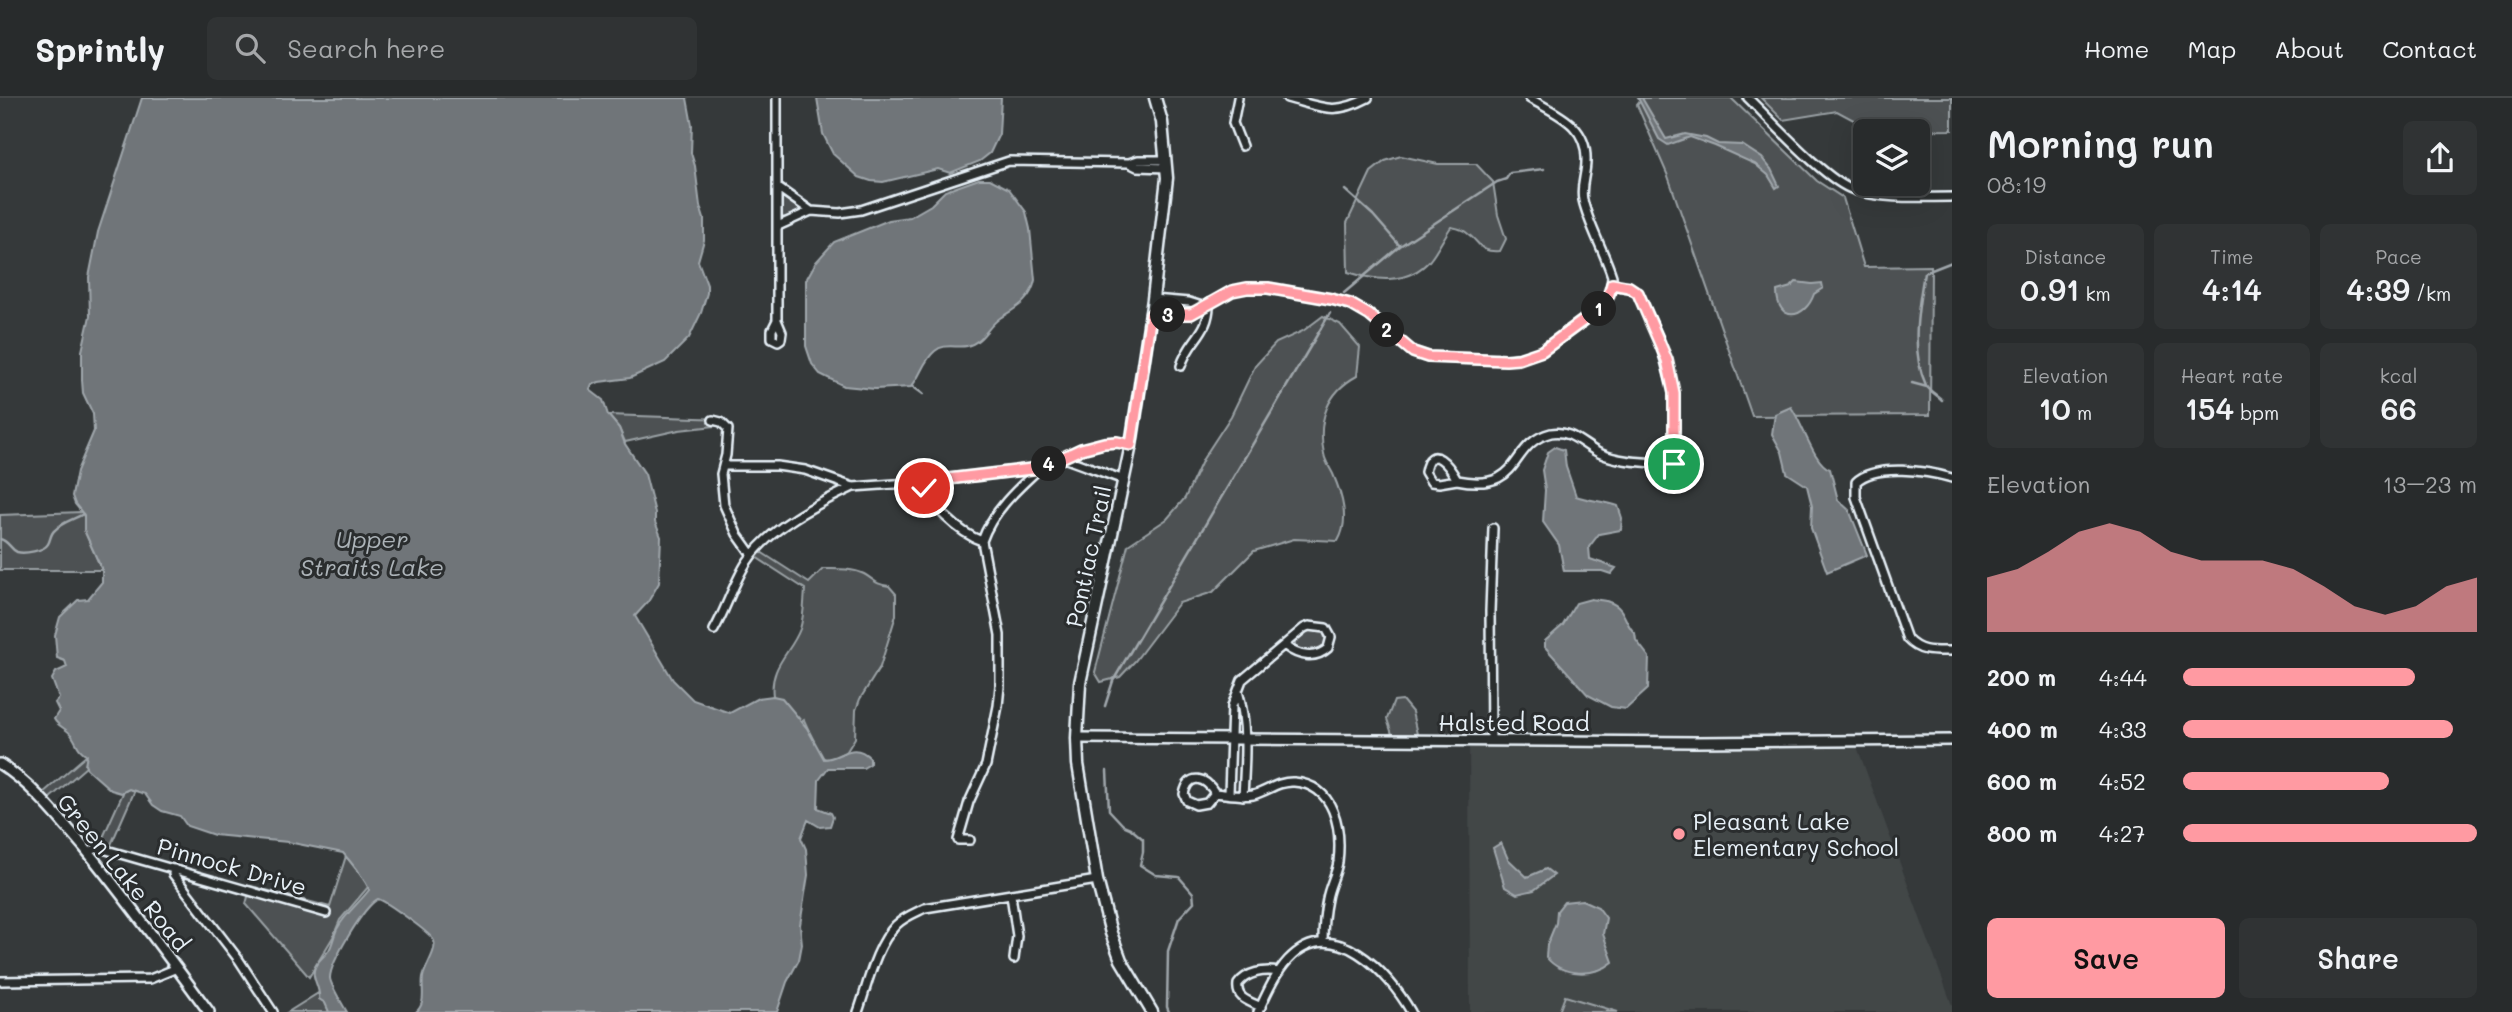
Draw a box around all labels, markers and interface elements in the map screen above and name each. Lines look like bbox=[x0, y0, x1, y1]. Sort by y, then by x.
search box bbox=[207, 17, 697, 80]
text: Sprintly bbox=[35, 27, 165, 70]
icon: search bbox=[231, 29, 269, 67]
text: Search here bbox=[287, 31, 445, 65]
text: Home bbox=[2084, 33, 2149, 64]
text: Map bbox=[2187, 33, 2236, 64]
text: About bbox=[2274, 33, 2344, 64]
text: Contact bbox=[2382, 33, 2477, 64]
text: Morning run bbox=[1987, 118, 2214, 168]
map controls bbox=[1853, 119, 1930, 196]
button: layers bbox=[1853, 119, 1930, 196]
button: share bbox=[2403, 121, 2477, 195]
text: 08:19 bbox=[1987, 169, 2046, 199]
text: Distance bbox=[2024, 244, 2106, 269]
text: Time bbox=[2210, 244, 2254, 269]
text: Pace bbox=[2375, 244, 2422, 269]
text: 0.91 bbox=[2020, 269, 2079, 309]
text: 4:14 bbox=[2202, 269, 2262, 309]
text: 4:39 bbox=[2346, 269, 2410, 309]
text: km bbox=[2079, 281, 2111, 306]
text: /km bbox=[2410, 281, 2451, 306]
pin: 1 bbox=[1582, 292, 1616, 326]
text: 1 bbox=[1594, 296, 1603, 321]
pin: 3 bbox=[1150, 298, 1186, 332]
text: 3 bbox=[1162, 302, 1173, 327]
pin: 2 bbox=[1370, 313, 1404, 348]
text: 2 bbox=[1381, 317, 1392, 342]
text: Elevation bbox=[2023, 363, 2108, 388]
text: Heart rate bbox=[2181, 363, 2283, 388]
text: kcal bbox=[2380, 363, 2418, 388]
text: 10 bbox=[2039, 388, 2071, 428]
text: 154 bbox=[2185, 388, 2234, 428]
text: 66 bbox=[2381, 388, 2417, 428]
text: m bbox=[2071, 400, 2092, 425]
text: bpm bbox=[2234, 400, 2279, 425]
pin bbox=[1644, 434, 1704, 494]
icon: arrive bbox=[1655, 445, 1693, 483]
pin: 4 bbox=[1032, 446, 1066, 482]
text: 4 bbox=[1042, 451, 1055, 476]
pin bbox=[894, 458, 954, 518]
icon: check bbox=[905, 469, 943, 507]
text: Elevation bbox=[1987, 469, 2090, 499]
text: 13–23 m bbox=[2382, 469, 2477, 499]
street label: Pontiac Trail bbox=[1058, 482, 1118, 630]
water label: Upper Straits Lake bbox=[300, 523, 444, 582]
text: 200 m bbox=[1987, 662, 2056, 692]
text: 4:44 bbox=[2099, 662, 2147, 692]
street label: Halsted Road bbox=[1438, 707, 1590, 737]
text: 400 m bbox=[1987, 714, 2058, 744]
text: 4:33 bbox=[2099, 714, 2147, 744]
text: 600 m bbox=[1987, 766, 2057, 796]
text: 4:52 bbox=[2099, 766, 2146, 796]
street label: Green Lake Road bbox=[51, 787, 197, 957]
place label: Pleasant Lake Elementary School bbox=[1693, 806, 1899, 862]
text: 800 m bbox=[1987, 818, 2057, 848]
text: 4:27 bbox=[2099, 818, 2145, 848]
marker: Pleasant Lake Elementary School bbox=[1671, 826, 1687, 842]
street label: Pinnock Drive bbox=[154, 830, 310, 902]
button: Save bbox=[1987, 918, 2225, 998]
button: Share bbox=[2239, 918, 2477, 998]

